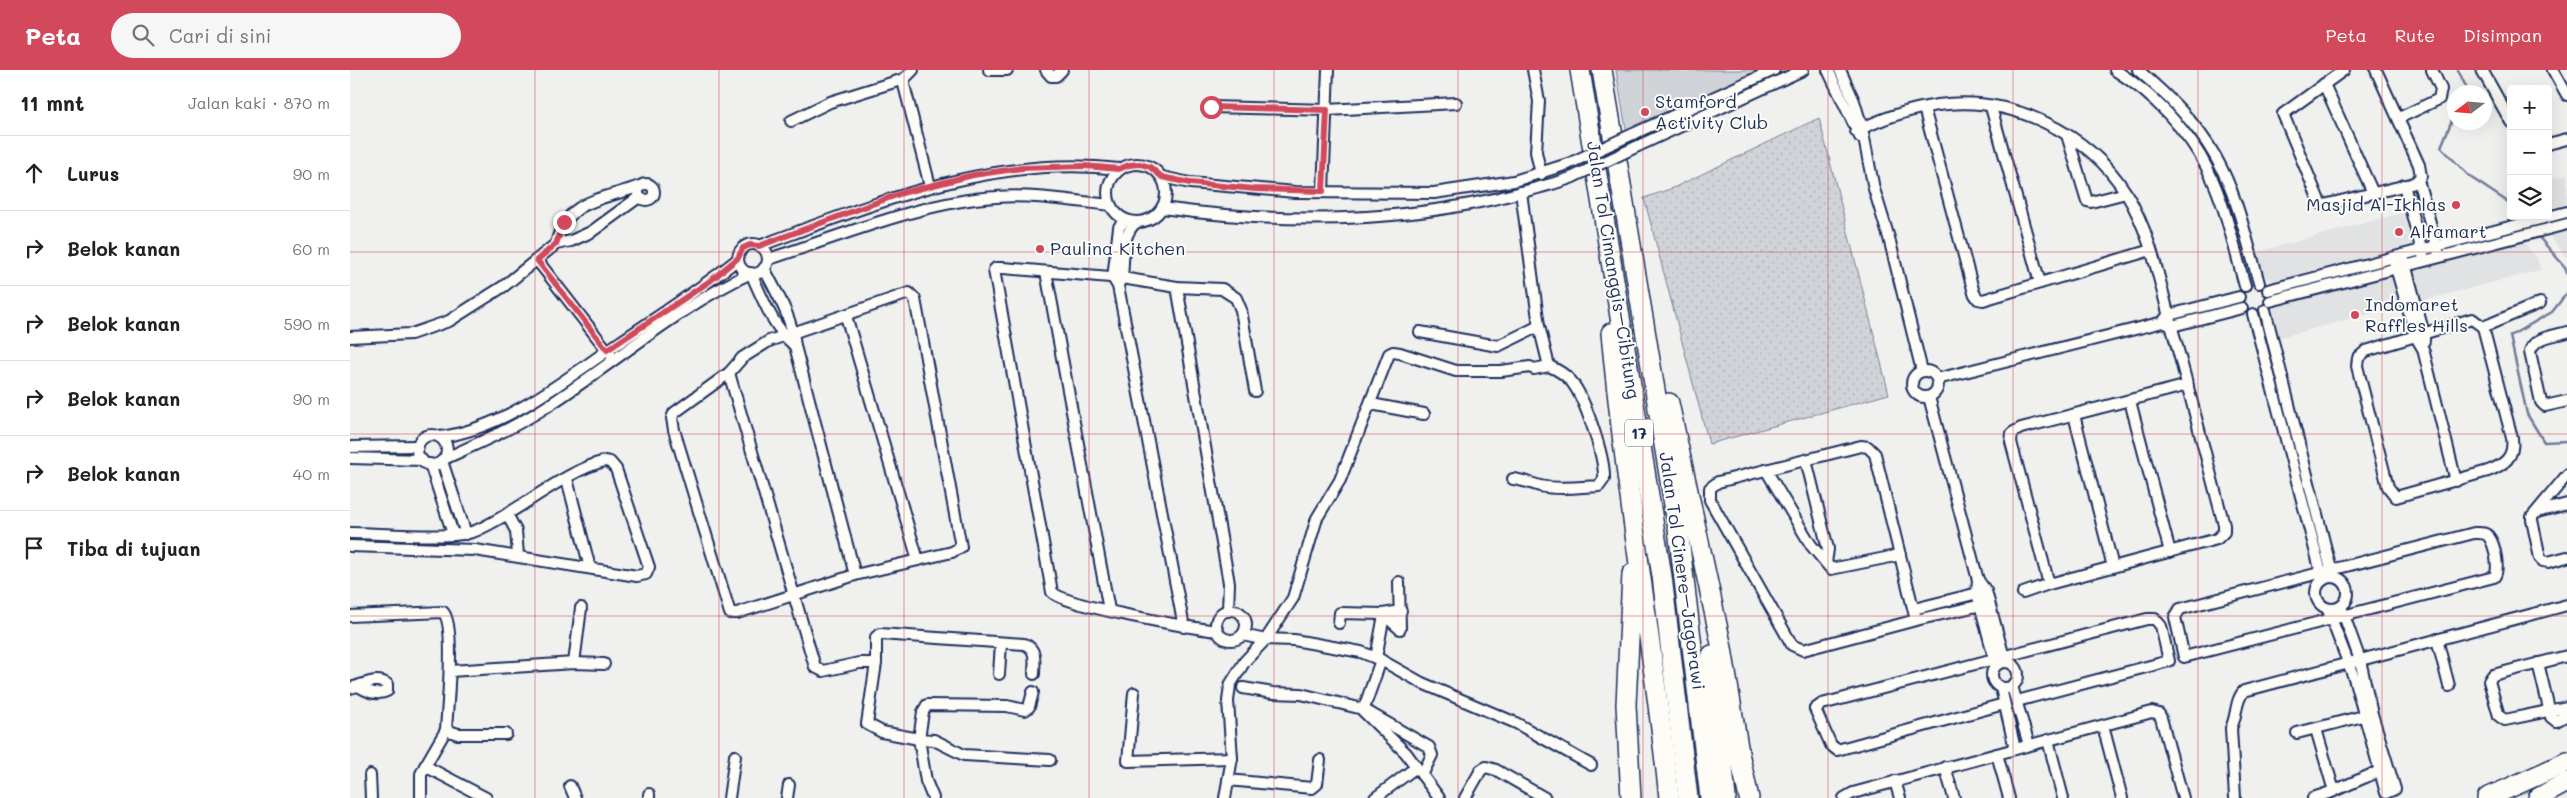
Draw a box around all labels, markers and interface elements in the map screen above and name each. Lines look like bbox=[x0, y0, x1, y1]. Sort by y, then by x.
search box bbox=[111, 13, 461, 58]
text: Peta bbox=[25, 20, 81, 51]
icon: search bbox=[129, 21, 157, 49]
text: Cari di sini bbox=[169, 23, 271, 48]
text: Peta bbox=[2325, 23, 2367, 47]
text: Rute bbox=[2395, 23, 2435, 47]
text: Disimpan bbox=[2463, 23, 2542, 47]
north arrow bbox=[2447, 85, 2492, 130]
map controls bbox=[2507, 85, 2552, 220]
button: + bbox=[2507, 85, 2552, 130]
text: 11 mnt bbox=[20, 89, 84, 116]
place label: Stamford Activity Club bbox=[1655, 89, 1768, 134]
text: Jalan kaki · 870 m bbox=[188, 92, 330, 113]
route start bbox=[1200, 96, 1223, 119]
marker: Stamford Activity Club bbox=[1639, 106, 1651, 118]
button: − bbox=[2507, 130, 2552, 175]
street label: Jalan Tol Cimanggis–Cibitung bbox=[1582, 139, 1646, 401]
icon: ahead bbox=[20, 159, 48, 187]
text: Lurus bbox=[67, 161, 119, 186]
text: 90 m bbox=[293, 163, 330, 184]
button: layers bbox=[2507, 175, 2552, 220]
place label: Masjid Al-Ikhlas bbox=[2306, 192, 2446, 216]
marker: Masjid Al-Ikhlas bbox=[2450, 199, 2462, 211]
route end bbox=[553, 211, 576, 234]
place label: Alfamart bbox=[2409, 219, 2487, 243]
marker: Alfamart bbox=[2393, 226, 2405, 238]
icon: right bbox=[20, 234, 48, 262]
text: Belok kanan bbox=[67, 236, 180, 261]
place label: Paulina Kitchen bbox=[1050, 236, 1185, 260]
text: 60 m bbox=[293, 238, 330, 259]
marker: Paulina Kitchen bbox=[1034, 243, 1046, 255]
place label: Indomaret Raffles Hills bbox=[2365, 292, 2468, 337]
icon: right bbox=[20, 309, 48, 337]
marker: Indomaret Raffles Hills bbox=[2349, 309, 2361, 321]
text: Belok kanan bbox=[67, 311, 180, 336]
text: 590 m bbox=[283, 313, 330, 334]
icon: right bbox=[20, 384, 48, 412]
text: Belok kanan bbox=[67, 386, 180, 411]
text: 90 m bbox=[293, 388, 330, 409]
road number: 17 bbox=[1625, 419, 1653, 446]
street label: Jalan Tol Cinere–Jagorawi bbox=[1654, 450, 1712, 691]
icon: right bbox=[20, 459, 48, 487]
text: Belok kanan bbox=[67, 461, 180, 486]
text: 40 m bbox=[293, 463, 330, 484]
icon: arrive bbox=[20, 534, 48, 562]
text: Tiba di tujuan bbox=[67, 536, 200, 561]

